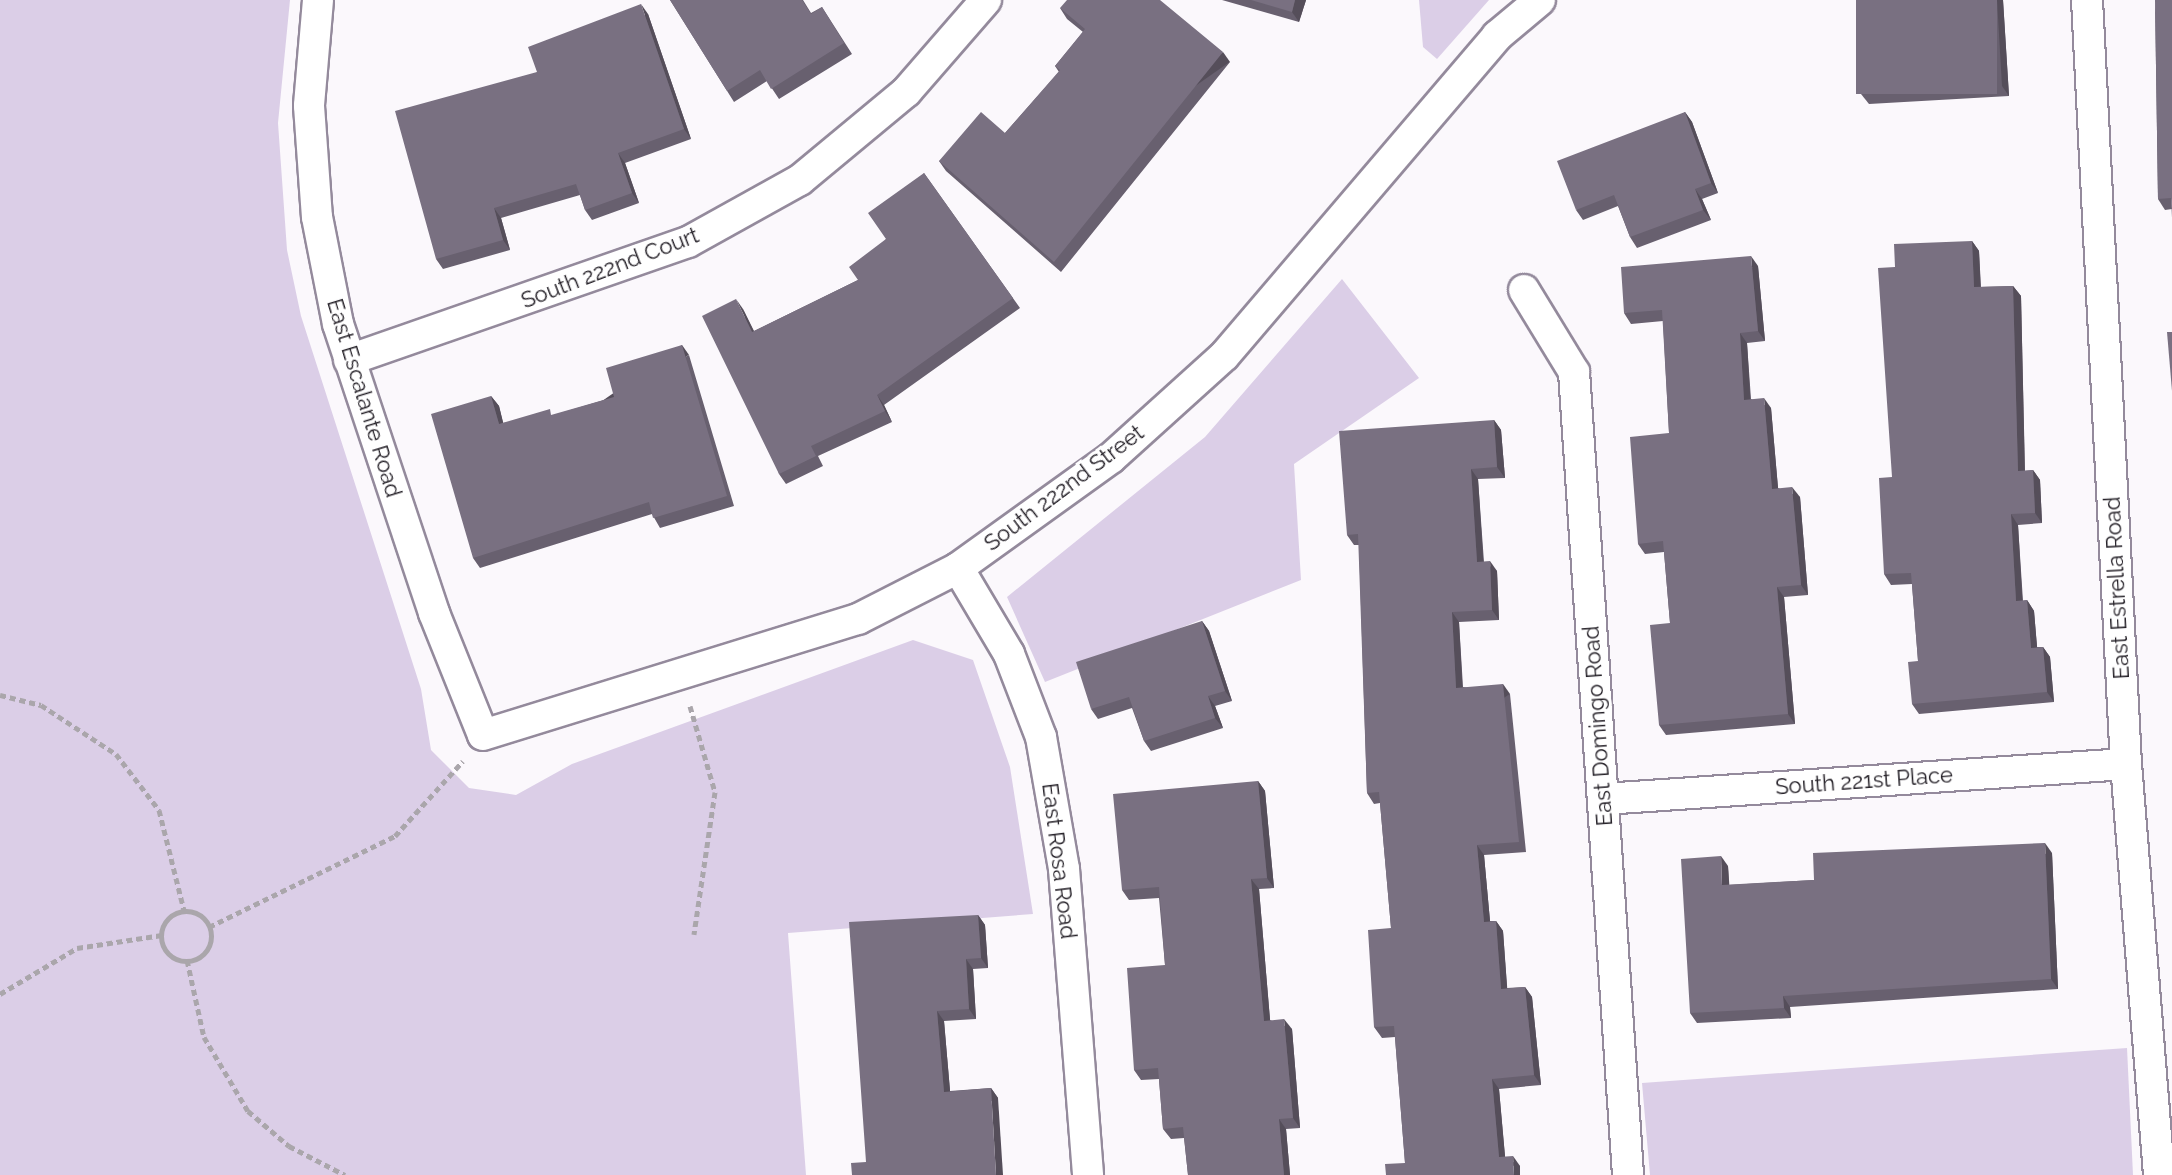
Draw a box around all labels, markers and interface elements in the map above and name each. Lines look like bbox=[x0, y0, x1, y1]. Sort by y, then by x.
street label: South 222nd Court bbox=[517, 222, 703, 314]
street label: East Escalante Road bbox=[321, 296, 407, 500]
street label: South 222nd Street bbox=[979, 419, 1149, 557]
street label: East Estrella Road bbox=[2099, 496, 2135, 680]
street label: East Domingo Road bbox=[1578, 625, 1618, 827]
street label: South 221st Place bbox=[1774, 762, 1954, 800]
street label: East Rosa Road bbox=[1036, 781, 1082, 941]

